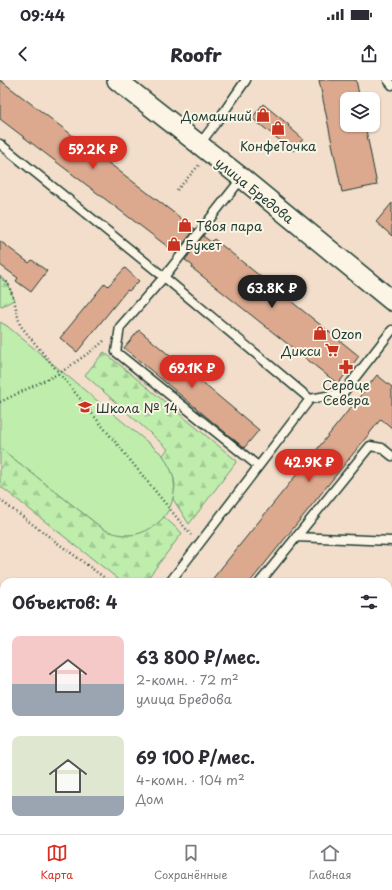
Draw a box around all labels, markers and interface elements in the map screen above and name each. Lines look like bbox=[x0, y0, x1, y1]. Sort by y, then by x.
text: 09:44 bbox=[20, 3, 65, 26]
text: Roofr bbox=[170, 41, 222, 68]
icon: back bbox=[12, 43, 34, 65]
icon: share bbox=[358, 43, 380, 65]
map controls bbox=[340, 92, 380, 132]
button: layers bbox=[340, 92, 380, 132]
place label: Домашний bbox=[180, 106, 252, 125]
shop icon: Домашний bbox=[255, 107, 271, 123]
shop icon: КонфеТочка bbox=[270, 120, 286, 136]
pin: 59.2K ₽ bbox=[56, 136, 130, 170]
place label: КонфеТочка bbox=[240, 136, 317, 155]
text: 59.2K ₽ bbox=[68, 139, 118, 158]
street label: улица Бредова bbox=[212, 152, 299, 228]
place label: Твоя пара bbox=[196, 216, 263, 235]
shop icon: Твоя пара bbox=[177, 217, 193, 233]
place label: Букет bbox=[185, 235, 222, 254]
shop icon: Букет bbox=[166, 236, 182, 252]
pin: 63.8K ₽ bbox=[235, 275, 309, 309]
text: 63.8K ₽ bbox=[247, 278, 297, 297]
place label: Ozon bbox=[331, 324, 362, 343]
shop icon: Ozon bbox=[312, 325, 328, 341]
place label: Дикси bbox=[280, 341, 321, 360]
supermarket icon: Дикси bbox=[324, 342, 340, 358]
pin: 69.1K ₽ bbox=[155, 355, 229, 389]
text: 69.1K ₽ bbox=[169, 358, 215, 377]
pharmacy icon: Сердце Севера bbox=[338, 359, 354, 375]
place label: Сердце Севера bbox=[322, 375, 370, 409]
place label: Школа № 14 bbox=[96, 398, 178, 417]
school or university icon: Школа № 14 bbox=[77, 399, 93, 415]
pin: 42.9K ₽ bbox=[272, 449, 346, 483]
text: 42.9K ₽ bbox=[284, 452, 334, 471]
text: Объектов: 4 bbox=[12, 589, 117, 615]
icon: filters bbox=[358, 591, 380, 613]
text: 63 800 ₽/мес. bbox=[136, 644, 260, 670]
icon: home bbox=[44, 652, 92, 700]
text: 2-комн. · 72 m² bbox=[136, 670, 239, 689]
text: улица Бредова bbox=[136, 689, 232, 708]
text: 69 100 ₽/мес. bbox=[136, 744, 255, 770]
icon: home bbox=[44, 752, 92, 800]
text: 4-комн. · 104 m² bbox=[136, 770, 245, 789]
text: Дом bbox=[136, 789, 164, 808]
tab: Карта bbox=[41, 842, 73, 883]
tab: Сохранённые bbox=[154, 842, 228, 883]
tab: Главная bbox=[309, 842, 351, 883]

